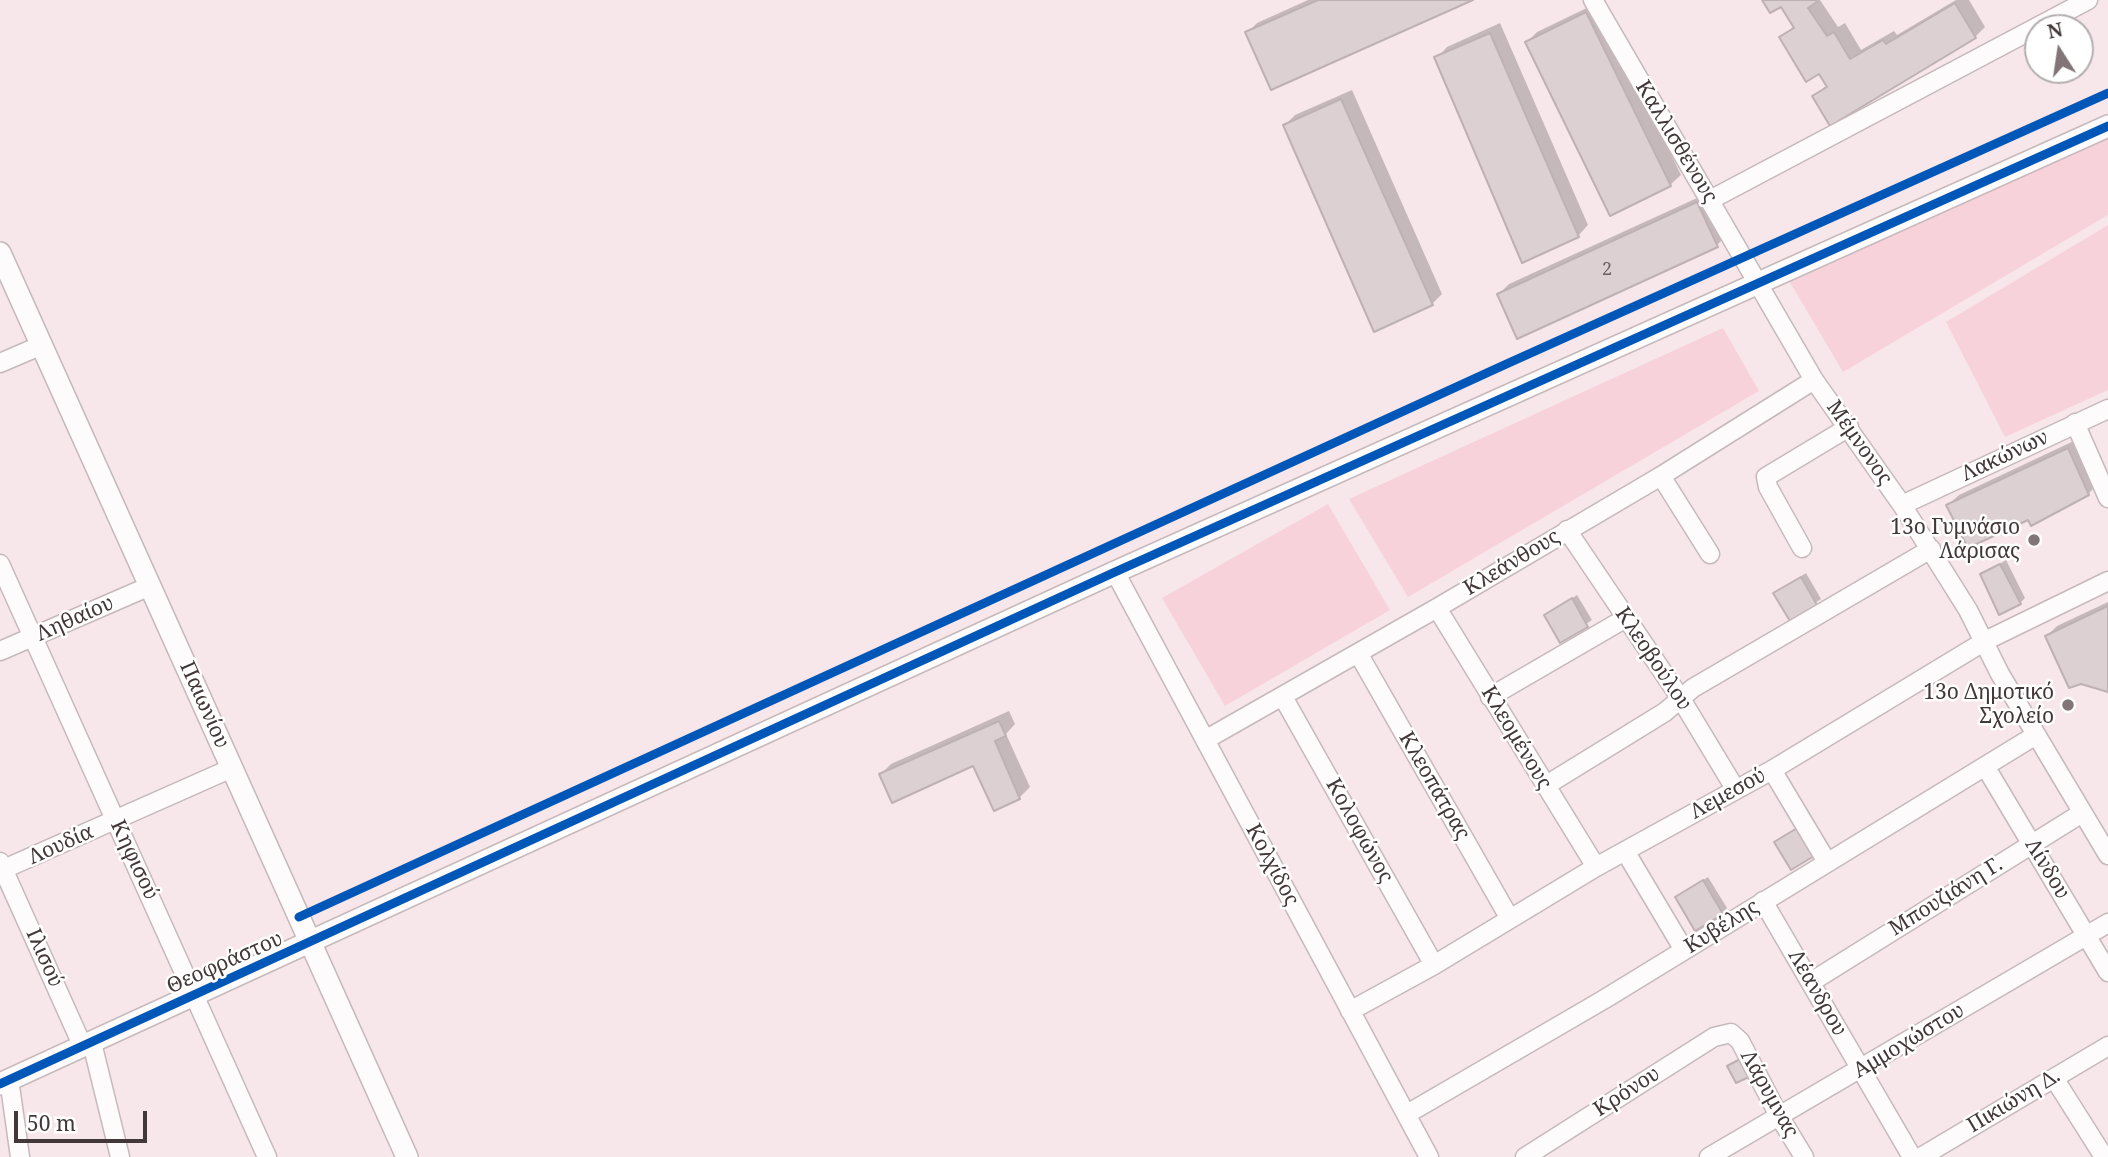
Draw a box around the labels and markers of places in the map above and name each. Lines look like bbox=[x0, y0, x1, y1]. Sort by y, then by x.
place label: 13ο Γυμνάσιο Λάρισας bbox=[1890, 515, 2020, 565]
marker: 13ο Γυμνάσιο Λάρισας bbox=[2026, 532, 2042, 548]
place label: 13ο Δημοτικό Σχολείο bbox=[1923, 680, 2054, 730]
marker: 13ο Δημοτικό Σχολείο bbox=[2060, 697, 2076, 713]

